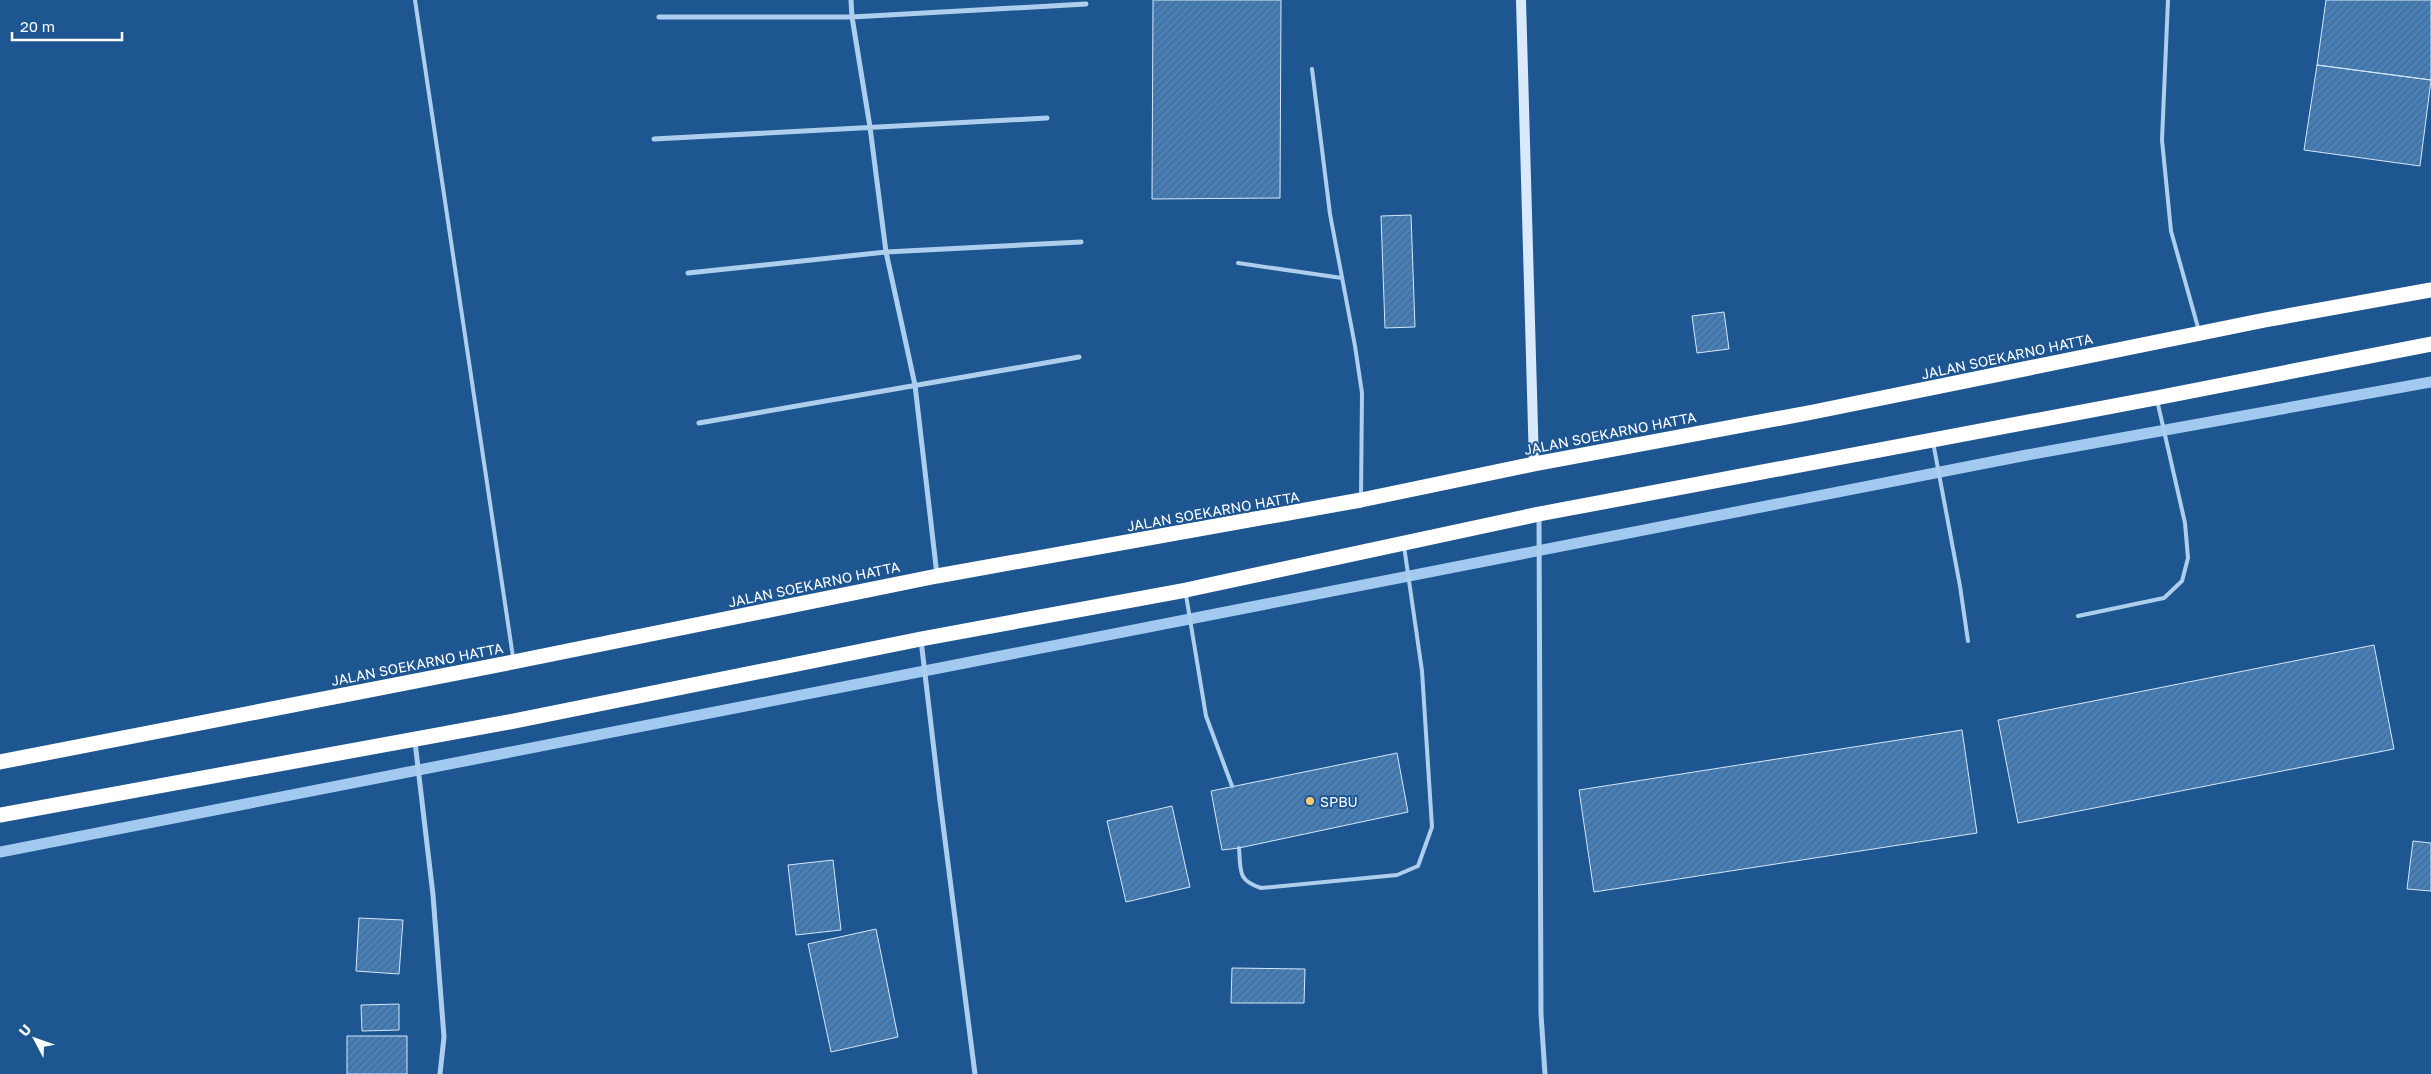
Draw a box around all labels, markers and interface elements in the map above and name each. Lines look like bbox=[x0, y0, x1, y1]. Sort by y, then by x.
scale bar bbox=[12, 10, 122, 42]
text: 20 m bbox=[20, 17, 55, 35]
street label: JALAN SOEKARNO HATTA bbox=[1920, 329, 2095, 383]
street label: JALAN SOEKARNO HATTA bbox=[1523, 408, 1698, 458]
street label: JALAN SOEKARNO HATTA bbox=[1125, 487, 1301, 535]
street label: JALAN SOEKARNO HATTA bbox=[727, 557, 902, 611]
street label: JALAN SOEKARNO HATTA bbox=[330, 639, 505, 689]
place label: SPBU bbox=[1320, 793, 1358, 810]
marker: SPBU bbox=[1304, 795, 1316, 807]
north arrow bbox=[10, 1014, 60, 1064]
text: U bbox=[15, 1021, 35, 1040]

